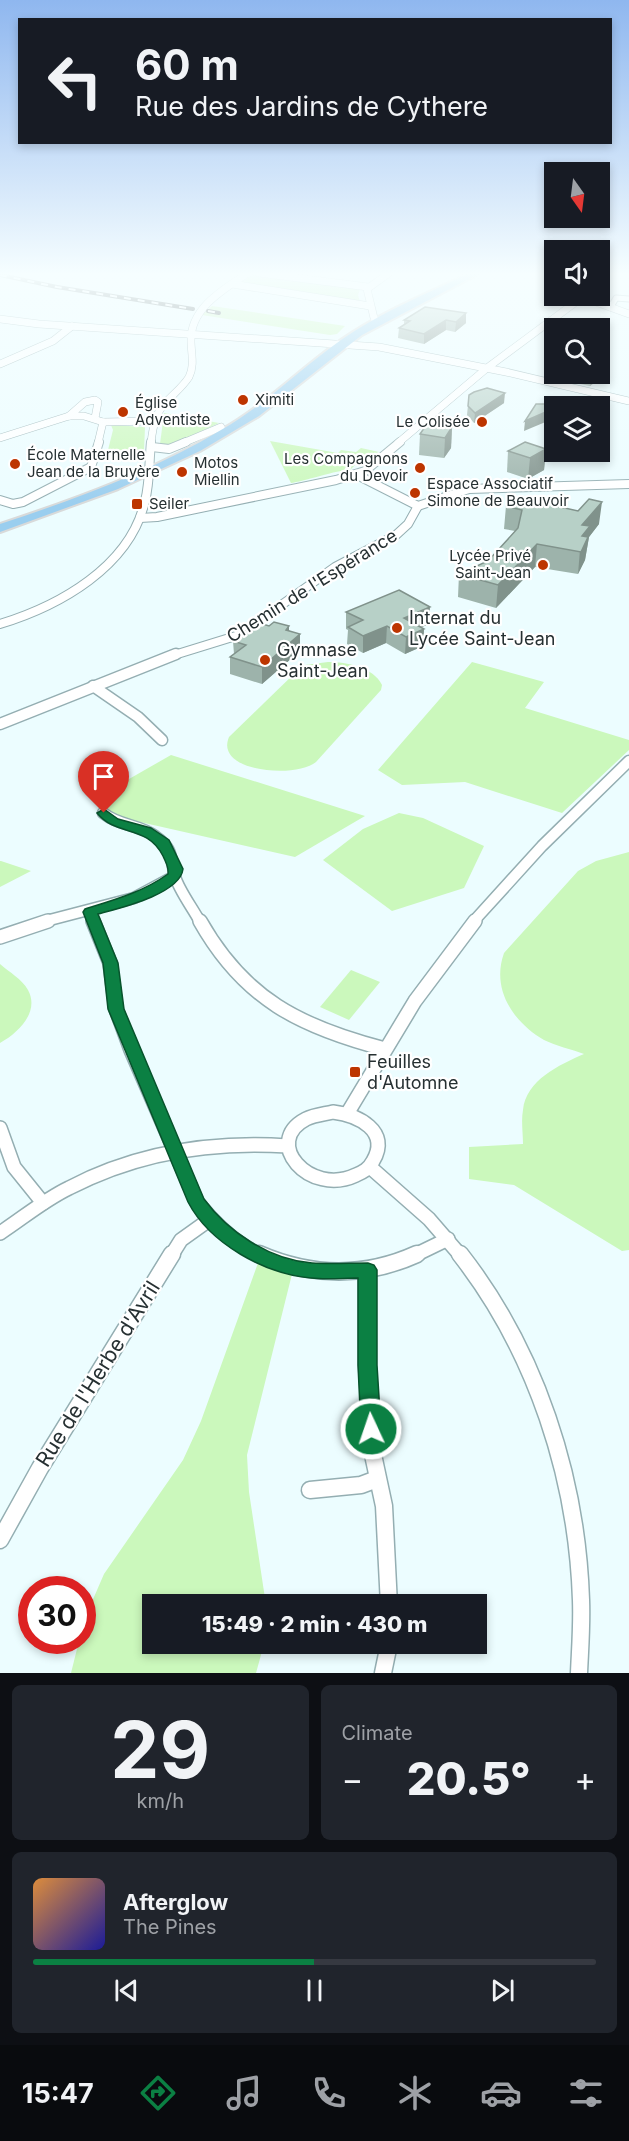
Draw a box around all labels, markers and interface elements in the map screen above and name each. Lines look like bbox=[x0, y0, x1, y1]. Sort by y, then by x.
text: 60 m bbox=[135, 39, 239, 90]
icon: left bbox=[36, 42, 114, 120]
text: Rue des Jardins de Cythere bbox=[135, 90, 488, 123]
north arrow bbox=[544, 162, 610, 228]
map controls bbox=[544, 162, 610, 462]
button: sound bbox=[544, 240, 610, 306]
button: search bbox=[544, 318, 610, 384]
place label: Ximiti bbox=[255, 390, 294, 409]
place label: Église Adventiste bbox=[135, 393, 210, 429]
marker: Ximiti bbox=[236, 393, 250, 407]
button: layers bbox=[544, 396, 610, 462]
marker: Église Adventiste bbox=[116, 405, 130, 419]
place label: Le Colisée bbox=[396, 412, 470, 431]
marker: Le Colisée bbox=[475, 415, 489, 429]
place label: École Maternelle Jean de la Bruyère bbox=[27, 445, 160, 481]
place label: Les Compagnons du Devoir bbox=[284, 449, 408, 485]
place label: Motos Miellin bbox=[194, 453, 240, 489]
marker: École Maternelle Jean de la Bruyère bbox=[8, 457, 22, 471]
marker: Les Compagnons du Devoir bbox=[413, 461, 427, 475]
marker: Motos Miellin bbox=[175, 465, 189, 479]
place label: Espace Associatif Simone de Beauvoir bbox=[427, 474, 569, 510]
marker: Espace Associatif Simone de Beauvoir bbox=[408, 486, 422, 500]
place label: Seiler bbox=[149, 494, 189, 513]
marker: Seiler bbox=[130, 497, 144, 511]
street label: Chemin de l'Espérance bbox=[223, 525, 401, 647]
place label: Lycée Privé Saint-Jean bbox=[449, 546, 531, 582]
marker: Lycée Privé Saint-Jean bbox=[536, 558, 550, 572]
place label: Internat du Lycée Saint-Jean bbox=[409, 607, 555, 649]
marker: Internat du Lycée Saint-Jean bbox=[390, 621, 404, 635]
place label: Gymnase Saint-Jean bbox=[277, 639, 368, 681]
marker: Gymnase Saint-Jean bbox=[258, 653, 272, 667]
pin bbox=[78, 751, 129, 813]
icon: arrive bbox=[87, 760, 120, 793]
place label: Feuilles d'Automne bbox=[367, 1051, 458, 1093]
marker: Feuilles d'Automne bbox=[348, 1065, 362, 1079]
street label: Rue de l'Herbe d'Avril bbox=[30, 1276, 165, 1471]
position arrow bbox=[339, 1397, 403, 1461]
speed limit sign: 30 bbox=[18, 1576, 96, 1654]
text: 15:49 · 2 min · 430 m bbox=[202, 1611, 427, 1637]
text: 29 bbox=[110, 1702, 210, 1797]
text: Climate bbox=[342, 1721, 413, 1745]
text: 20.5° bbox=[407, 1751, 531, 1806]
text: − bbox=[342, 1759, 363, 1799]
text: + bbox=[574, 1759, 596, 1799]
text: km/h bbox=[136, 1789, 184, 1813]
text: Afterglow bbox=[123, 1889, 228, 1915]
text: The Pines bbox=[123, 1915, 217, 1939]
icon: previous bbox=[110, 1974, 143, 2007]
icon: pause bbox=[298, 1974, 331, 2007]
icon: next bbox=[486, 1974, 519, 2007]
icon: directions bbox=[137, 2072, 179, 2114]
icon: music bbox=[223, 2072, 265, 2114]
icon: phone bbox=[308, 2072, 350, 2114]
icon: climate bbox=[394, 2072, 436, 2114]
icon: car bbox=[480, 2072, 522, 2114]
icon: filters bbox=[565, 2072, 607, 2114]
text: 15:47 bbox=[22, 2077, 94, 2110]

